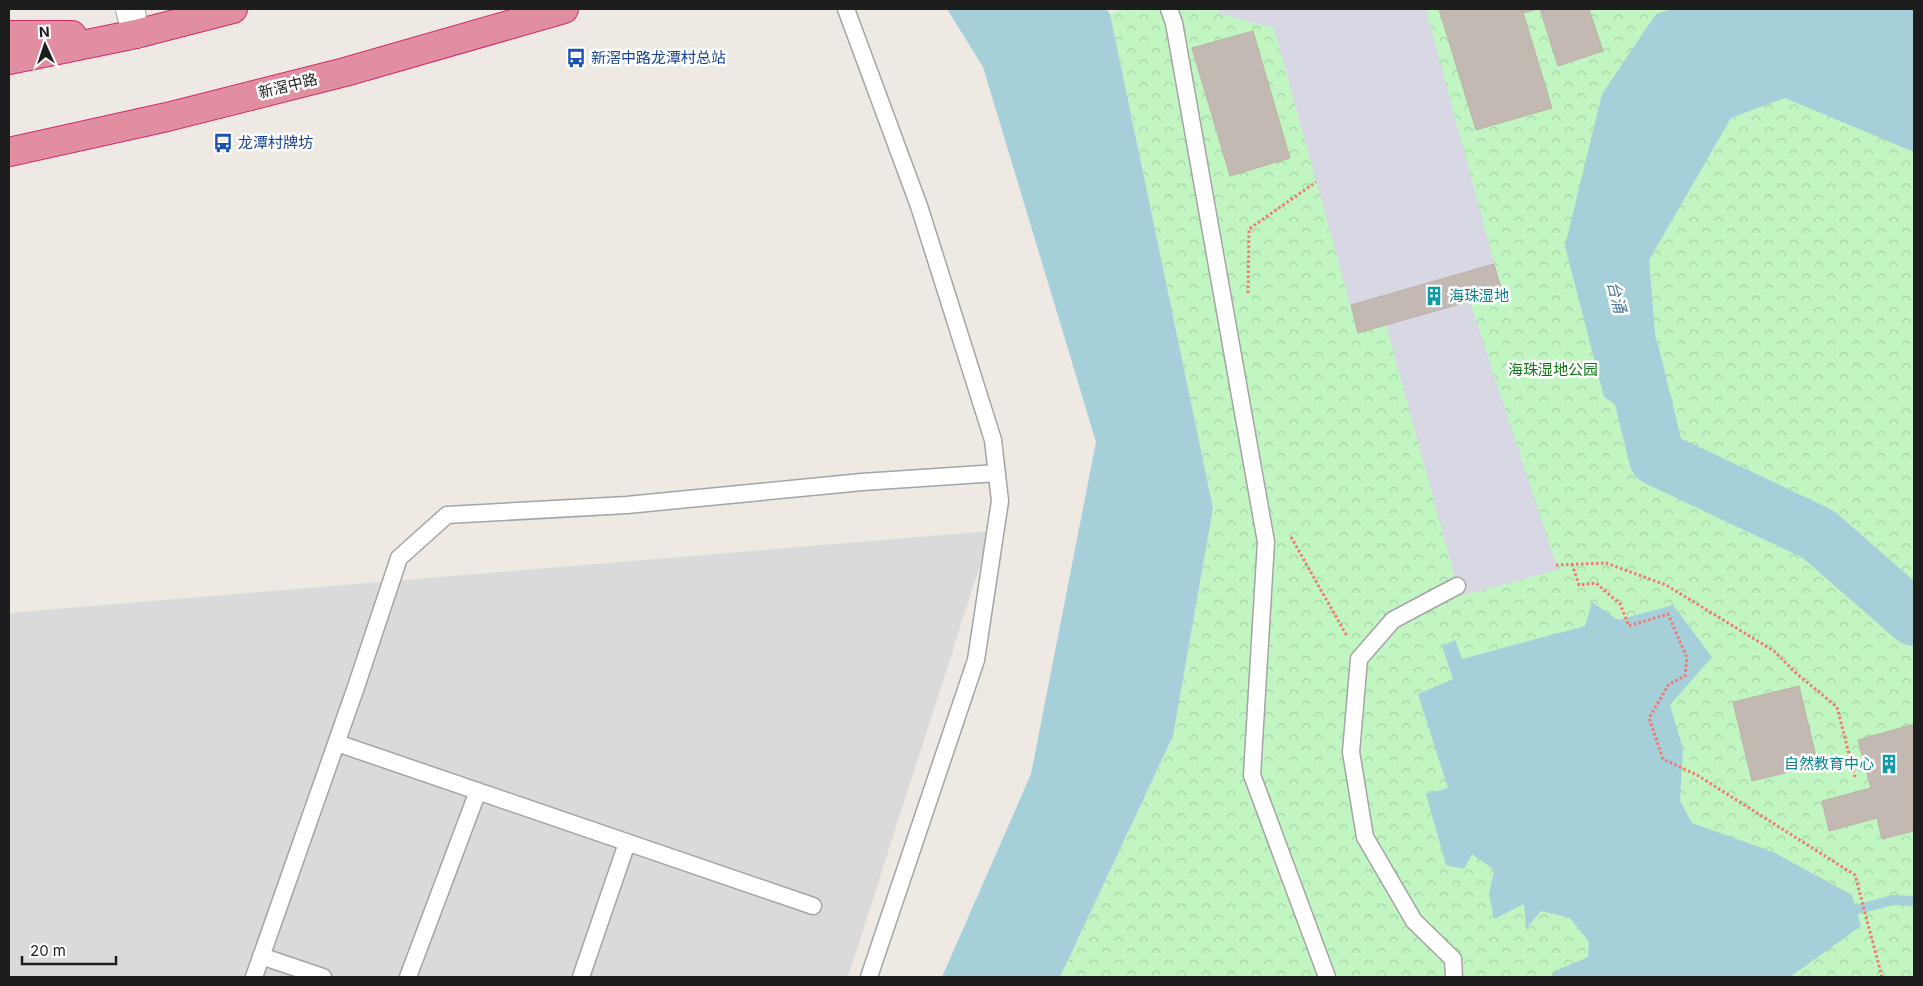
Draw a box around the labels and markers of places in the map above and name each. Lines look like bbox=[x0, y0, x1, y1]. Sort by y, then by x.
bus stop icon: 新滘中路龙潭村总站 bbox=[565, 47, 587, 69]
place label: 新滘中路龙潭村总站 bbox=[591, 48, 726, 67]
bus stop icon: 龙潭村牌坊 bbox=[212, 132, 234, 154]
place label: 龙潭村牌坊 bbox=[238, 133, 313, 152]
building icon: 海珠湿地 bbox=[1423, 285, 1445, 307]
place label: 海珠湿地 bbox=[1449, 286, 1509, 305]
building icon: 自然教育中心 bbox=[1878, 753, 1900, 775]
place label: 自然教育中心 bbox=[1784, 754, 1874, 773]

